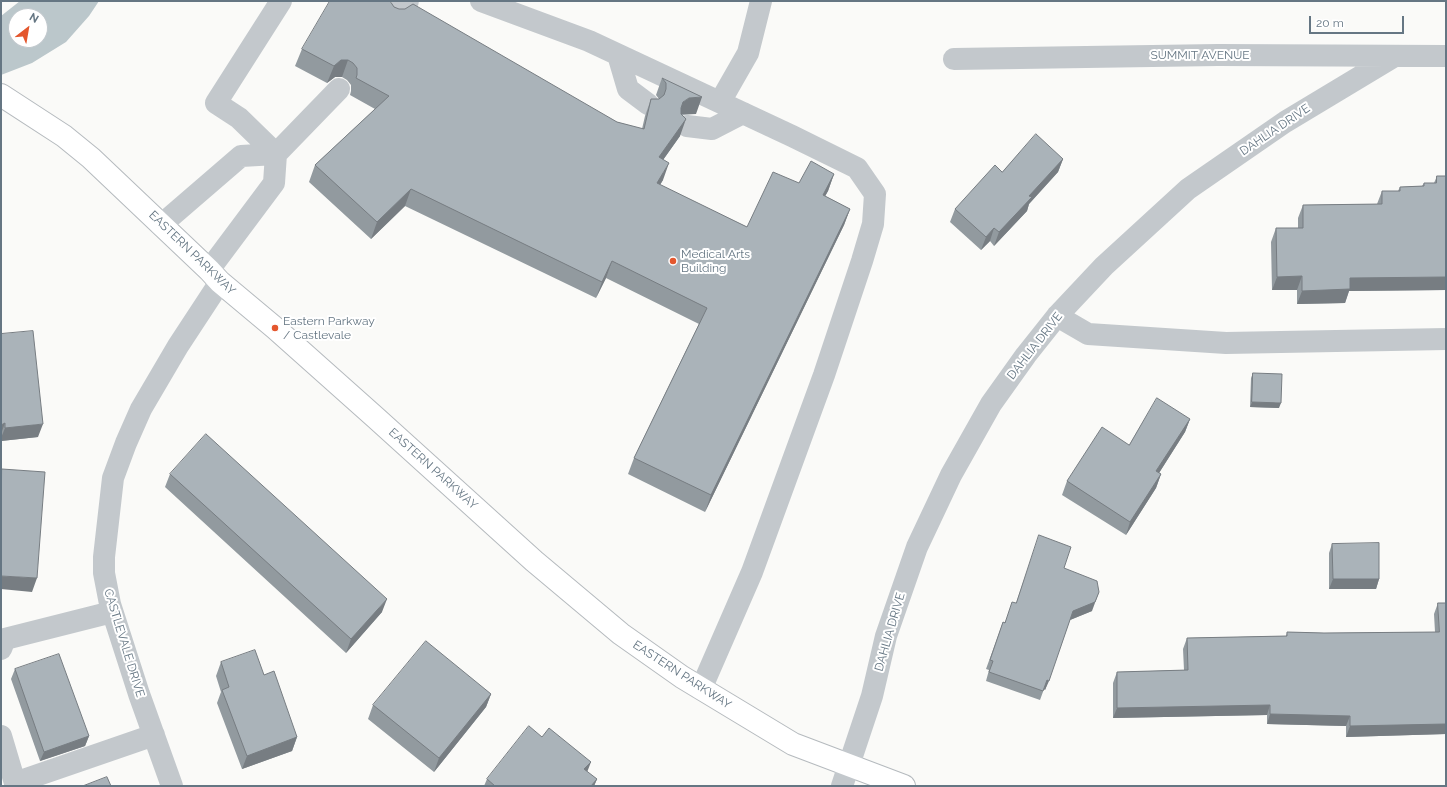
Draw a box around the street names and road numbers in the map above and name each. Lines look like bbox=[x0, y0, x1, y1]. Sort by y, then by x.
street label: SUMMIT AVENUE bbox=[1150, 48, 1250, 62]
street label: DAHLIA DRIVE bbox=[1237, 101, 1313, 159]
street label: EASTERN PARKWAY bbox=[146, 208, 238, 298]
street label: DAHLIA DRIVE bbox=[1004, 310, 1066, 382]
street label: EASTERN PARKWAY bbox=[386, 425, 480, 513]
street label: CASTLEVALE DRIVE bbox=[101, 587, 147, 699]
street label: DAHLIA DRIVE bbox=[872, 591, 908, 673]
street label: EASTERN PARKWAY bbox=[630, 638, 734, 712]

